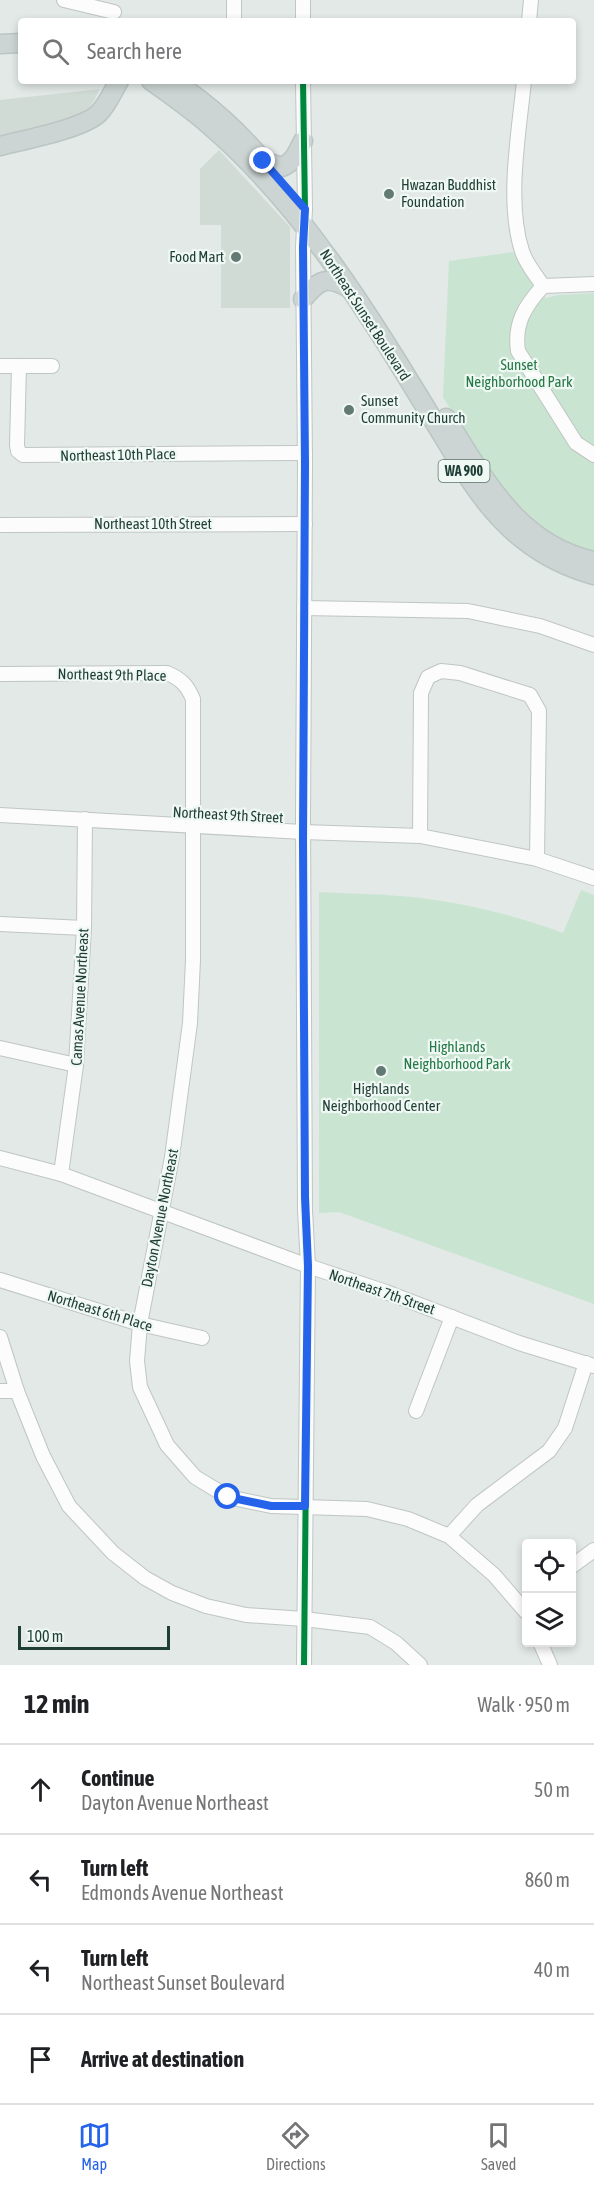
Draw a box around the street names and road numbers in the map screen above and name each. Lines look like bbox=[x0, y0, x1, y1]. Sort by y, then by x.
street label: Northeast Sunset Boulevard bbox=[317, 246, 414, 384]
street label: Northeast 10th Place bbox=[60, 445, 176, 464]
road number: WA 900 bbox=[438, 460, 490, 482]
street label: Northeast 10th Street bbox=[94, 515, 212, 532]
street label: Northeast 9th Place bbox=[58, 665, 167, 684]
street label: Northeast 9th Street bbox=[172, 803, 284, 826]
street label: Camas Avenue Northeast bbox=[67, 928, 92, 1066]
street label: Dayton Avenue Northeast bbox=[138, 1147, 181, 1289]
street label: Northeast 7th Street bbox=[327, 1265, 437, 1318]
street label: Northeast 6th Place bbox=[46, 1287, 155, 1335]

